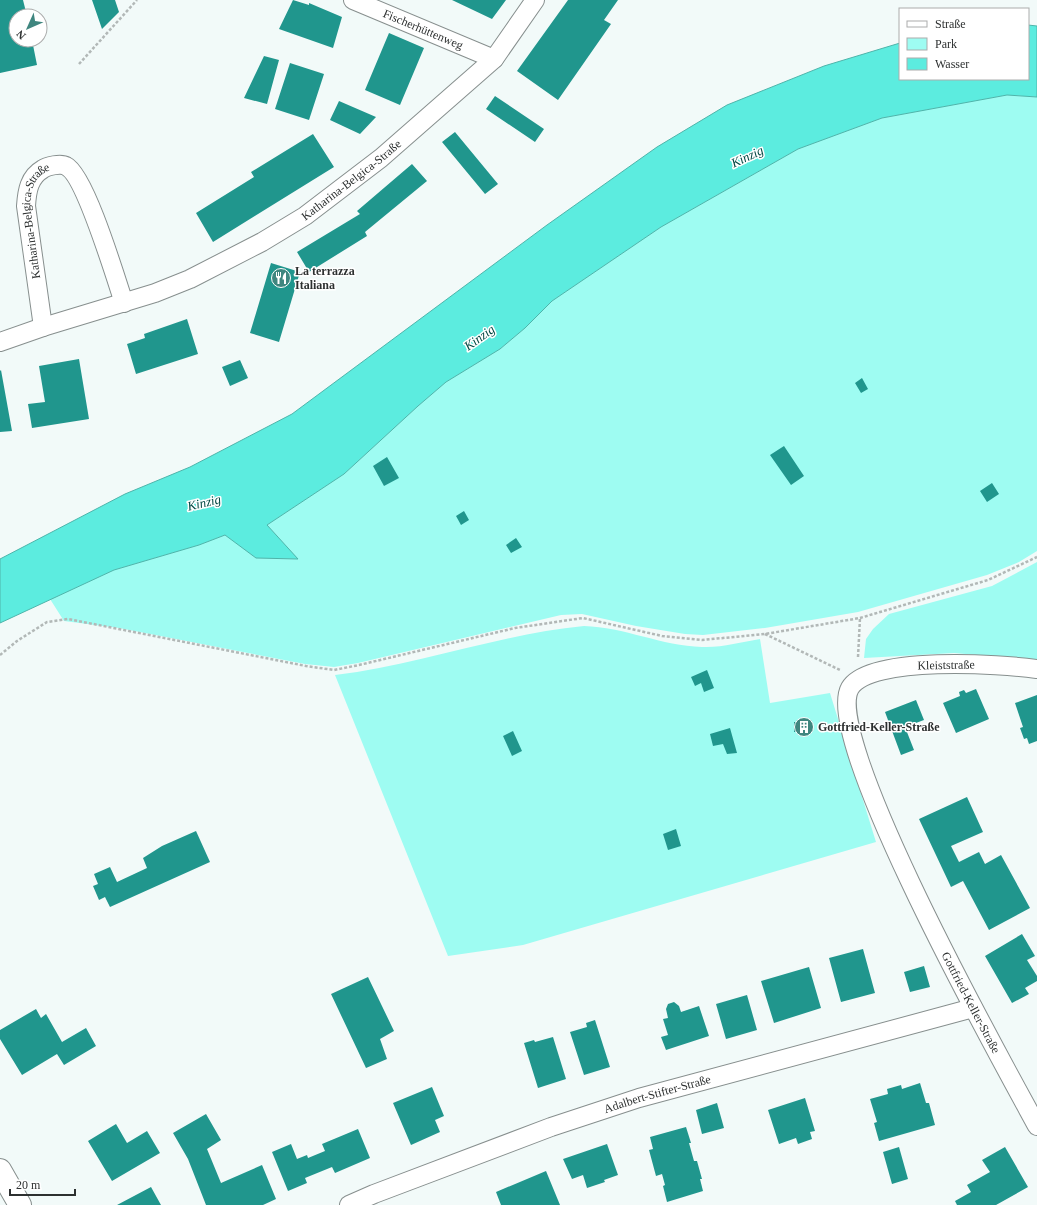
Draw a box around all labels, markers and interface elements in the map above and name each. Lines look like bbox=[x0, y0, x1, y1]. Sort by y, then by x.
street label: Fischerhüttenweg bbox=[381, 6, 465, 52]
north arrow bbox=[8, 8, 48, 48]
legend bbox=[899, 8, 1029, 80]
text: Straße bbox=[935, 17, 966, 31]
text: N bbox=[14, 28, 28, 42]
text: Park bbox=[935, 37, 957, 51]
text: Wasser bbox=[935, 57, 969, 71]
street label: Katharina-Belgica-Straße bbox=[298, 137, 404, 223]
water label: Kinzig bbox=[728, 142, 766, 171]
street label: Katharina-Belgica-Straße bbox=[19, 160, 51, 280]
place label: La terrazza Italiana bbox=[295, 264, 355, 292]
restaurant icon: La terrazza Italiana bbox=[270, 267, 292, 289]
water label: Kinzig bbox=[460, 321, 498, 354]
water label: Kinzig bbox=[185, 491, 223, 514]
street label: Kleiststraße bbox=[917, 658, 975, 672]
building icon: Gottfried-Keller-Straße bbox=[793, 716, 815, 738]
place label: Gottfried-Keller-Straße bbox=[818, 720, 940, 734]
street label: Gottfried-Keller-Straße bbox=[939, 949, 1003, 1056]
street label: Adalbert-Stifter-Straße bbox=[602, 1072, 712, 1116]
scale bar bbox=[10, 1171, 75, 1197]
text: 20 m bbox=[16, 1178, 41, 1192]

